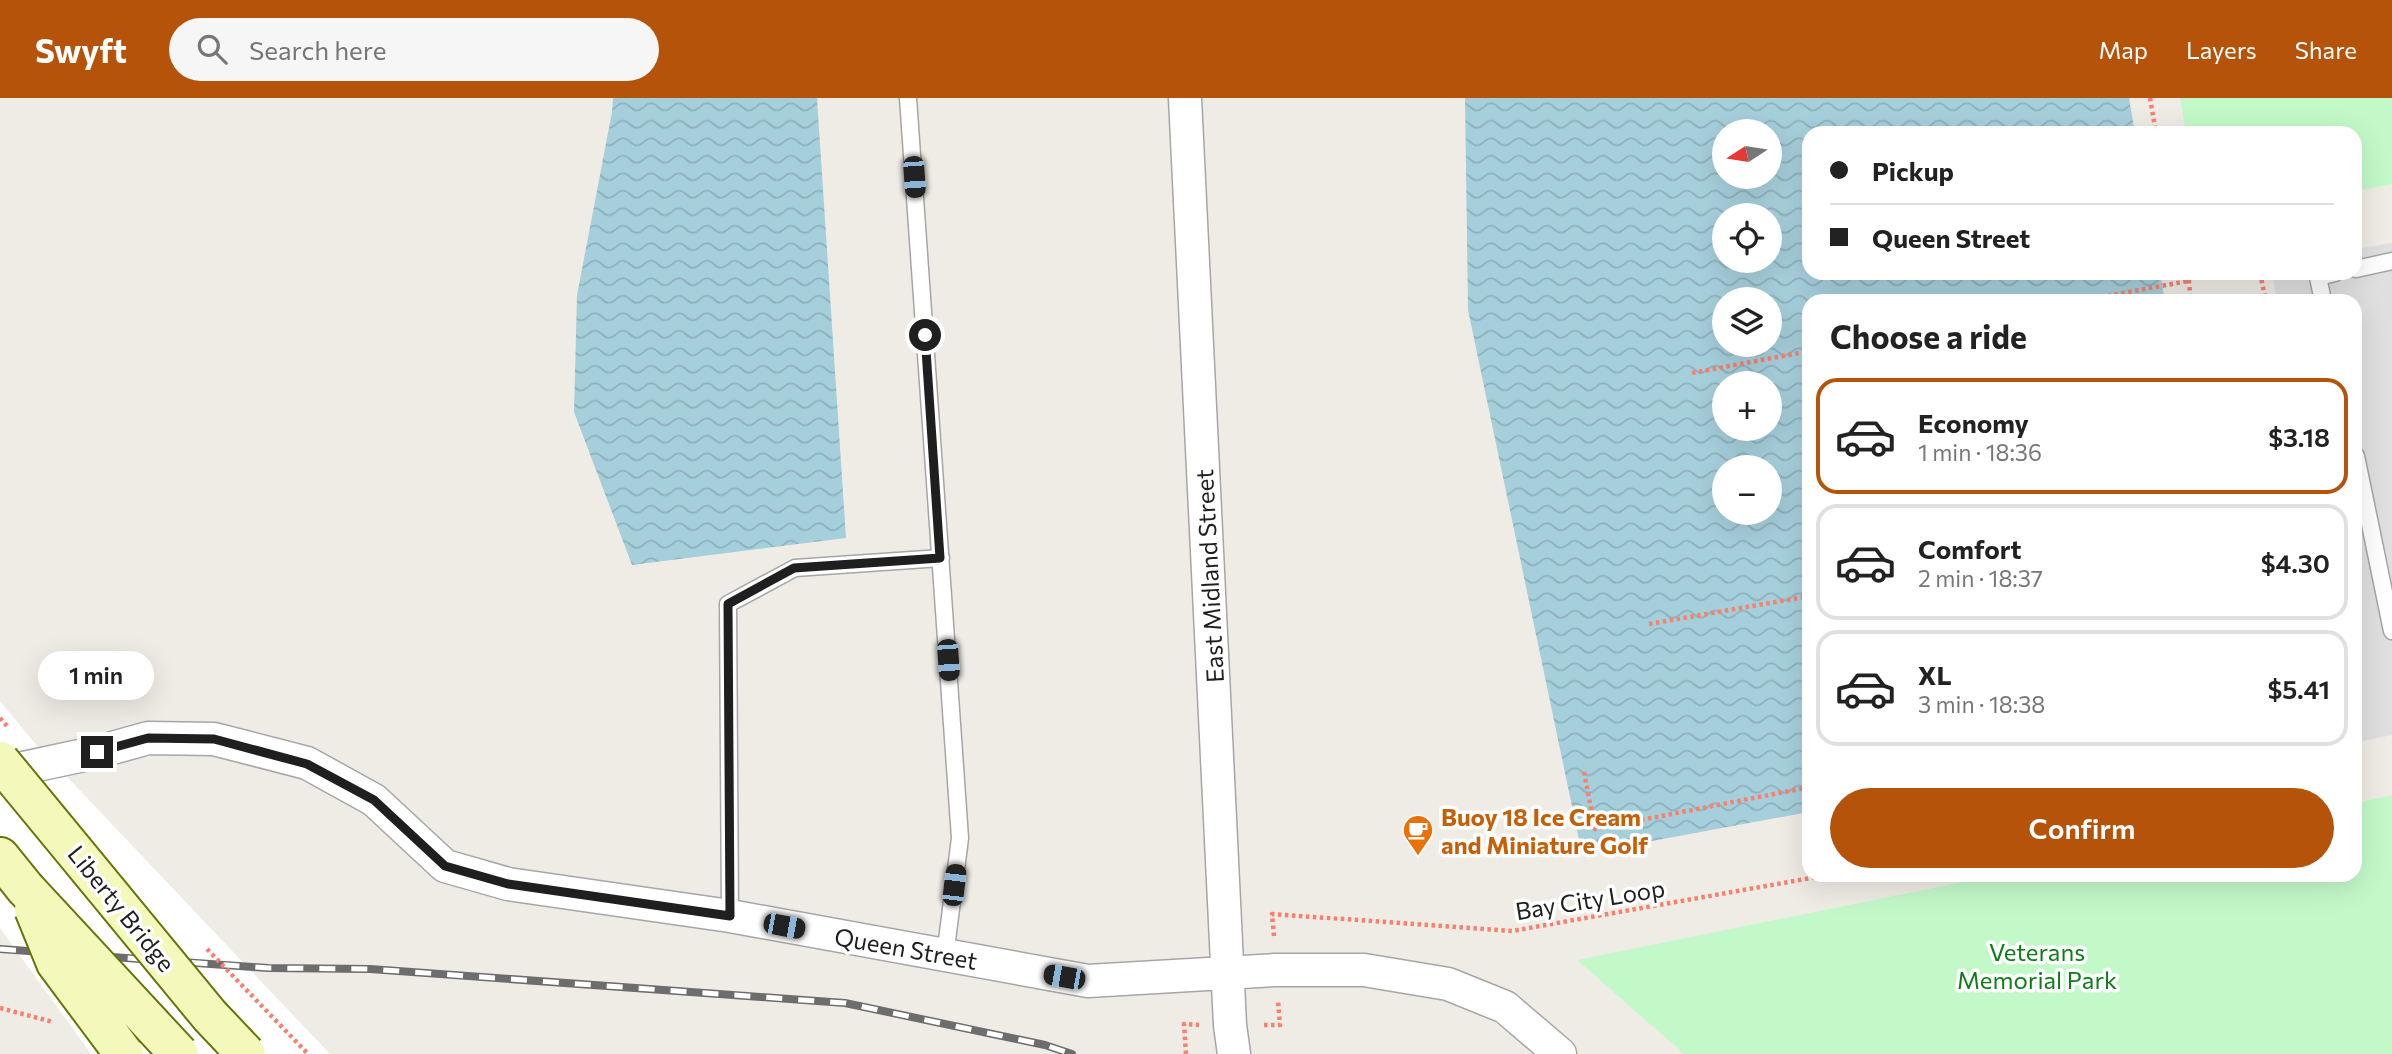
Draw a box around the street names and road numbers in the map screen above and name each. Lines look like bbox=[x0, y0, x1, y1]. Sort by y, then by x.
street label: East Midland Street bbox=[1189, 468, 1229, 684]
street label: Liberty Bridge bbox=[62, 839, 182, 977]
street label: Bay City Loop bbox=[1513, 873, 1667, 925]
street label: Queen Street bbox=[832, 921, 980, 975]

